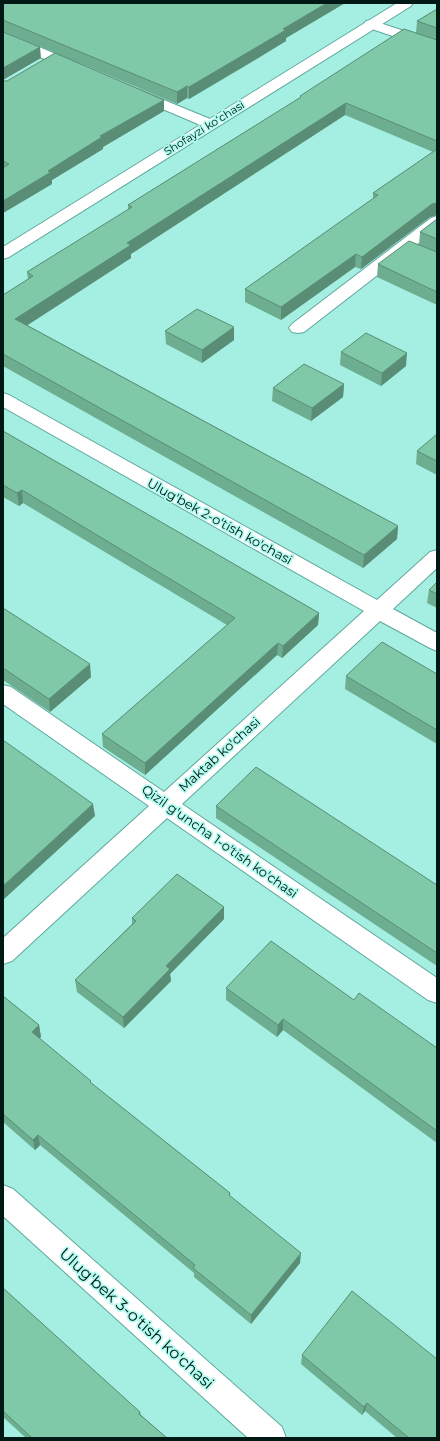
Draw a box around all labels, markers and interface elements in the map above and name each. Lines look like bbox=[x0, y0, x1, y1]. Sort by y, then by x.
street label: Shofayzi koʻchasi bbox=[161, 98, 247, 158]
street label: Ulug'bek 2-o'tish ko'chasi bbox=[145, 474, 295, 568]
street label: Maktab ko'chasi bbox=[175, 713, 263, 795]
street label: Qizil g'uncha 1-o'tish ko'chasi bbox=[139, 781, 301, 901]
street label: Ulug'bek 3-o'tish ko'chasi bbox=[55, 1244, 218, 1393]

